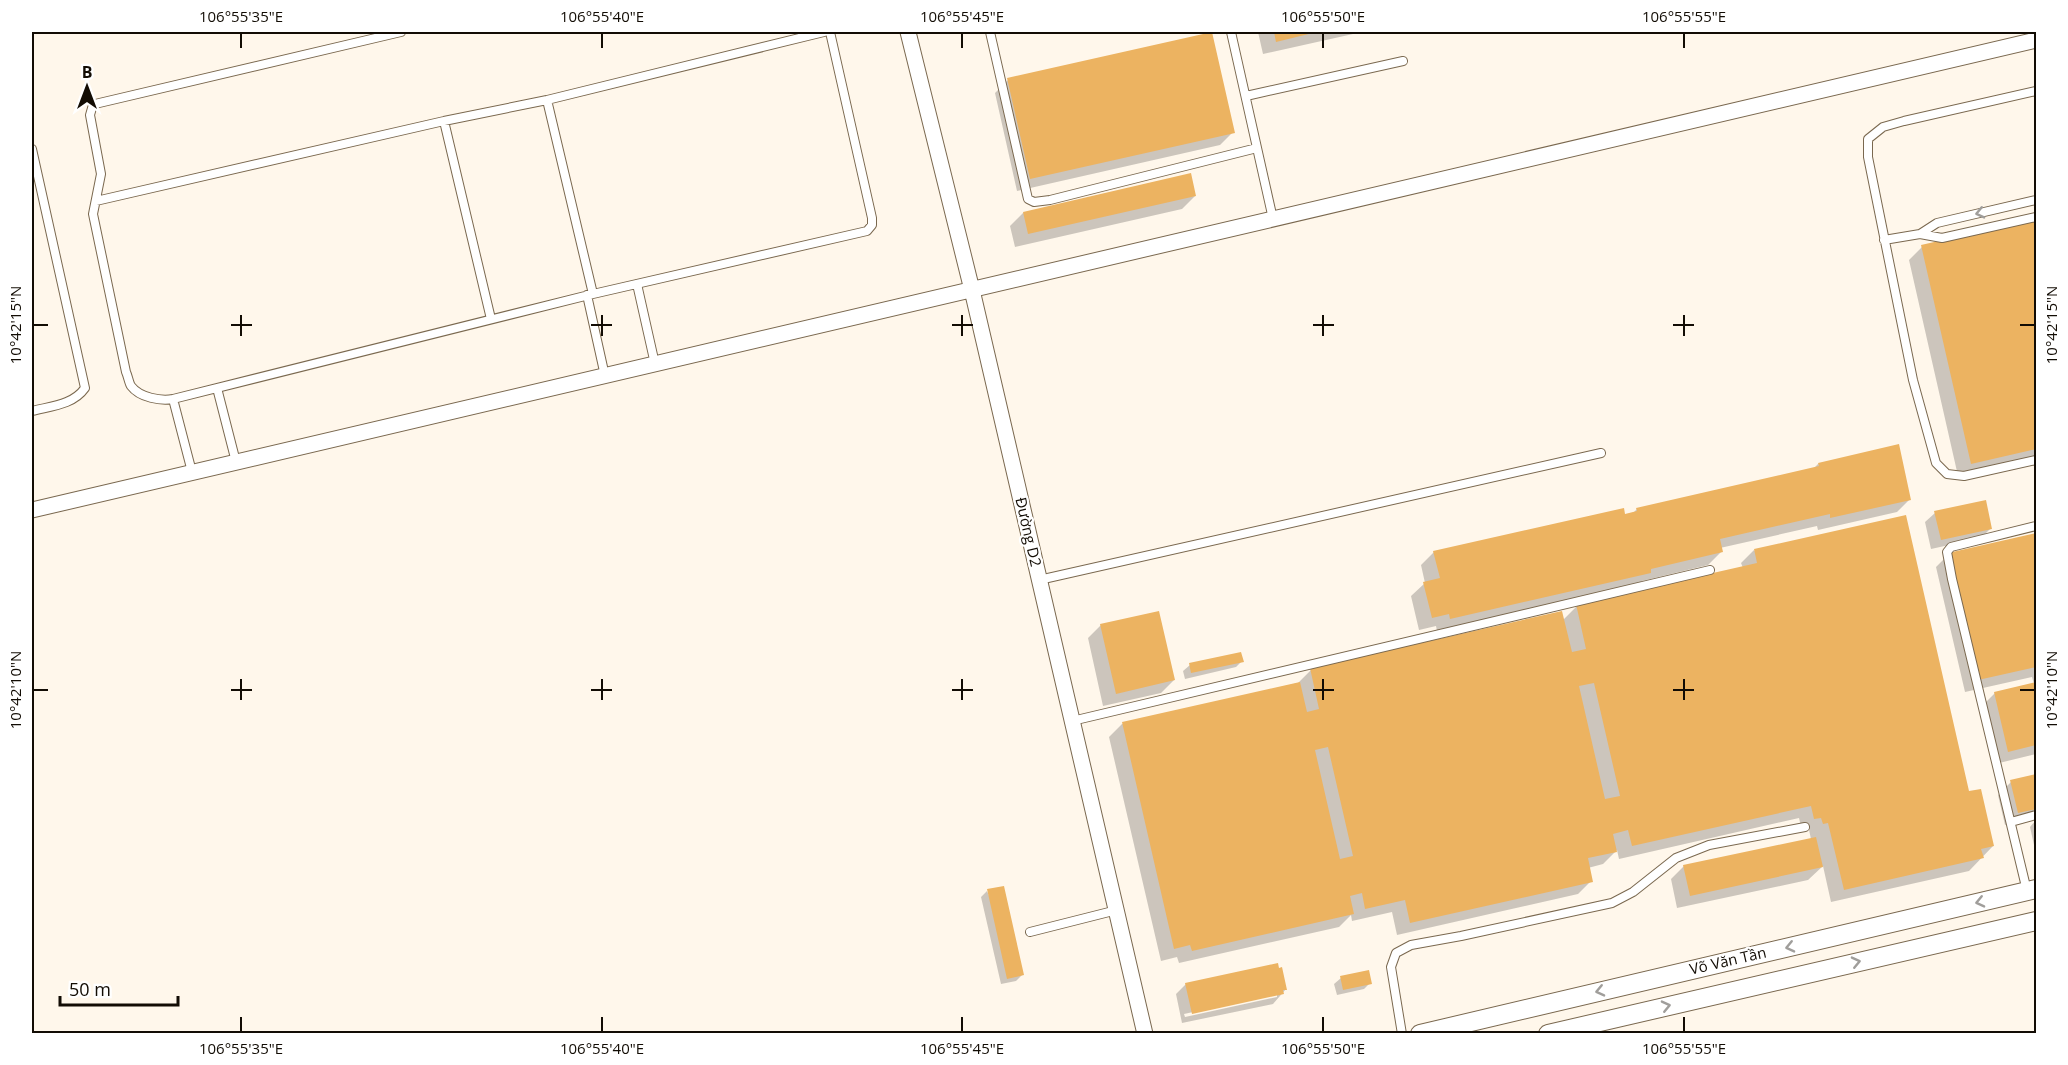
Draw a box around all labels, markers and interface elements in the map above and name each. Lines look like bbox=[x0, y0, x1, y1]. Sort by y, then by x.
text: 106°55'35"E bbox=[199, 6, 283, 26]
text: 106°55'40"E bbox=[560, 6, 644, 26]
text: 106°55'45"E bbox=[920, 6, 1004, 26]
text: 106°55'50"E bbox=[1281, 6, 1365, 26]
text: 106°55'55"E bbox=[1642, 6, 1726, 26]
north arrow bbox=[57, 57, 117, 117]
text: B bbox=[82, 61, 92, 83]
one-way arrow bbox=[1975, 206, 1985, 219]
text: 10°42'15"N bbox=[5, 286, 25, 364]
text: 10°42'15"N bbox=[2041, 286, 2061, 364]
street label: Đường D2 bbox=[1011, 495, 1047, 568]
text: 10°42'10"N bbox=[5, 651, 25, 729]
text: 10°42'10"N bbox=[2041, 651, 2061, 729]
one-way arrow bbox=[1975, 895, 1985, 908]
one-way arrow bbox=[1785, 939, 1795, 952]
street label: Võ Văn Tần bbox=[1688, 942, 1768, 979]
one-way arrow bbox=[1851, 956, 1861, 969]
scale bar bbox=[60, 969, 178, 1007]
text: 50 m bbox=[69, 977, 111, 1001]
one-way arrow bbox=[1595, 984, 1605, 997]
one-way arrow bbox=[1661, 1000, 1671, 1013]
text: 106°55'35"E bbox=[199, 1038, 283, 1058]
text: 106°55'40"E bbox=[560, 1038, 644, 1058]
text: 106°55'45"E bbox=[920, 1038, 1004, 1058]
text: 106°55'50"E bbox=[1281, 1038, 1365, 1058]
text: 106°55'55"E bbox=[1642, 1038, 1726, 1058]

